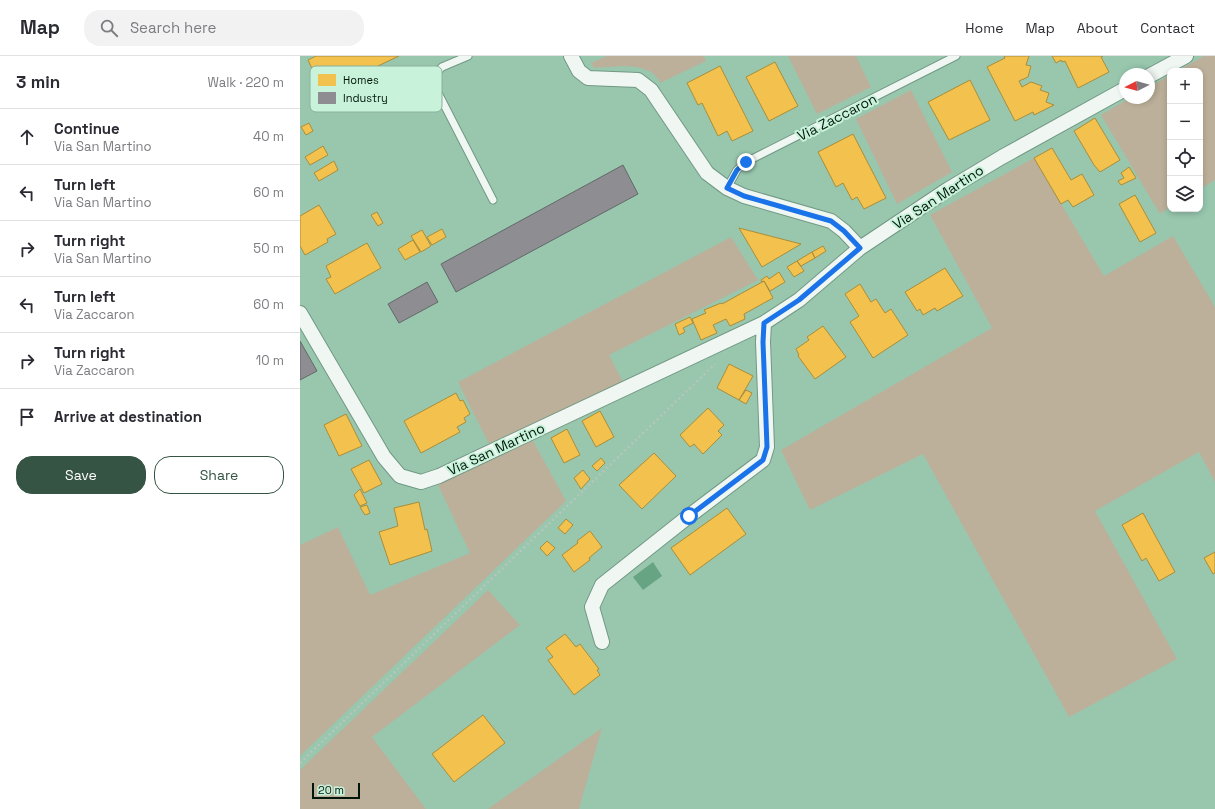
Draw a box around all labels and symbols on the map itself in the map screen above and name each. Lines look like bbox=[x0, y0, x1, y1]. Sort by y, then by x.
legend bbox=[310, 66, 442, 112]
north arrow bbox=[1119, 68, 1155, 104]
text: Homes bbox=[343, 73, 379, 87]
street label: Via Zaccaron bbox=[794, 89, 880, 145]
text: Industry bbox=[343, 91, 388, 105]
route end bbox=[737, 153, 755, 171]
street label: Via San Martino bbox=[889, 161, 987, 233]
street label: Via San Martino bbox=[445, 419, 547, 479]
route start bbox=[680, 507, 698, 525]
scale bar bbox=[312, 781, 360, 800]

